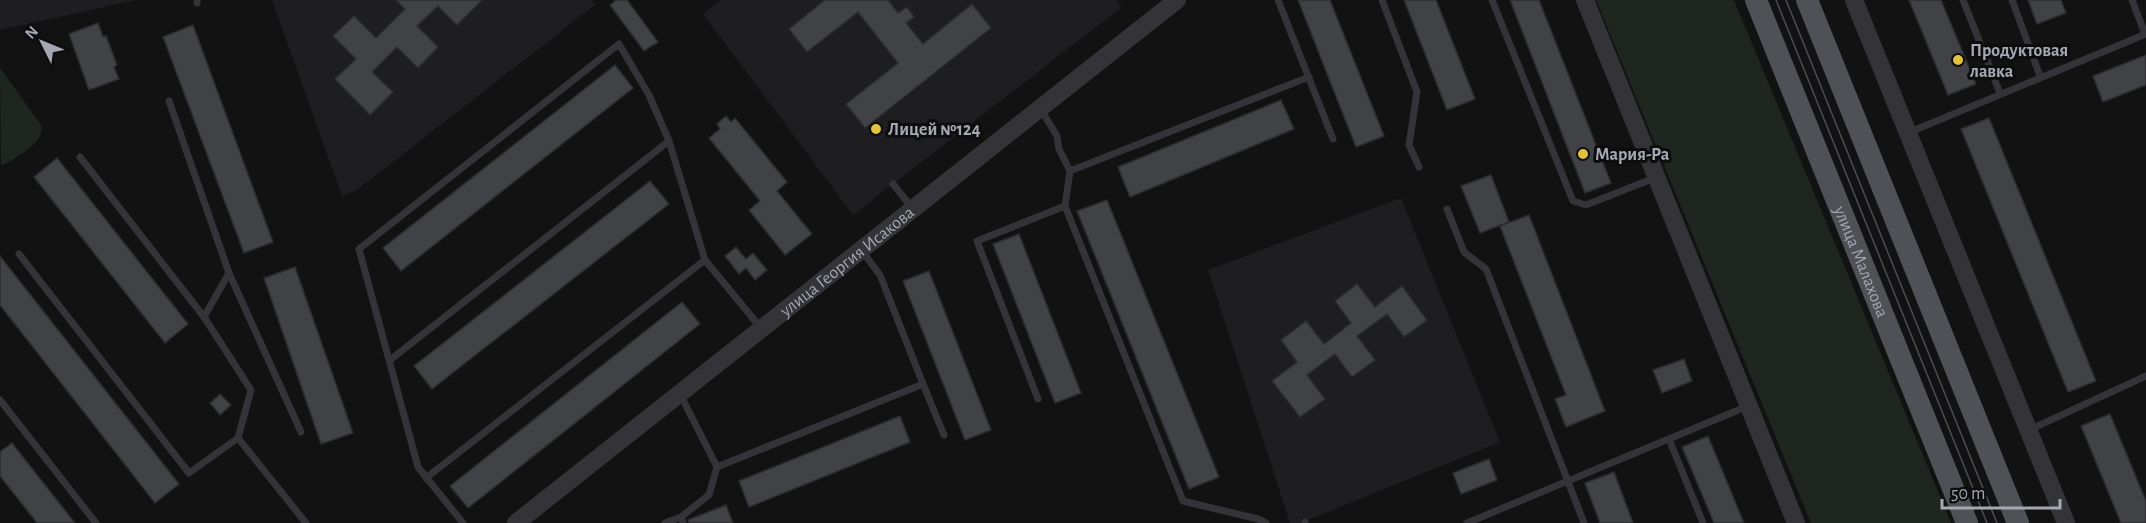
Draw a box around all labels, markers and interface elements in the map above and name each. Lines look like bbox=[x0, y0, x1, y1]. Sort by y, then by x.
north arrow bbox=[12, 12, 72, 72]
text: N bbox=[22, 23, 41, 42]
place label: Продуктовая лавка bbox=[1970, 42, 2068, 81]
marker: Продуктовая лавка bbox=[1951, 53, 1965, 67]
place label: Лицей №124 bbox=[888, 121, 980, 139]
marker: Лицей №124 bbox=[869, 122, 883, 136]
place label: Мария-Ра bbox=[1595, 146, 1670, 164]
marker: Мария-Ра bbox=[1576, 147, 1590, 161]
street label: улица Малахова bbox=[1830, 203, 1891, 320]
street label: улица Георгия Исакова bbox=[776, 204, 918, 321]
scale bar bbox=[1942, 472, 2060, 510]
text: 50 m bbox=[1951, 485, 1985, 503]

